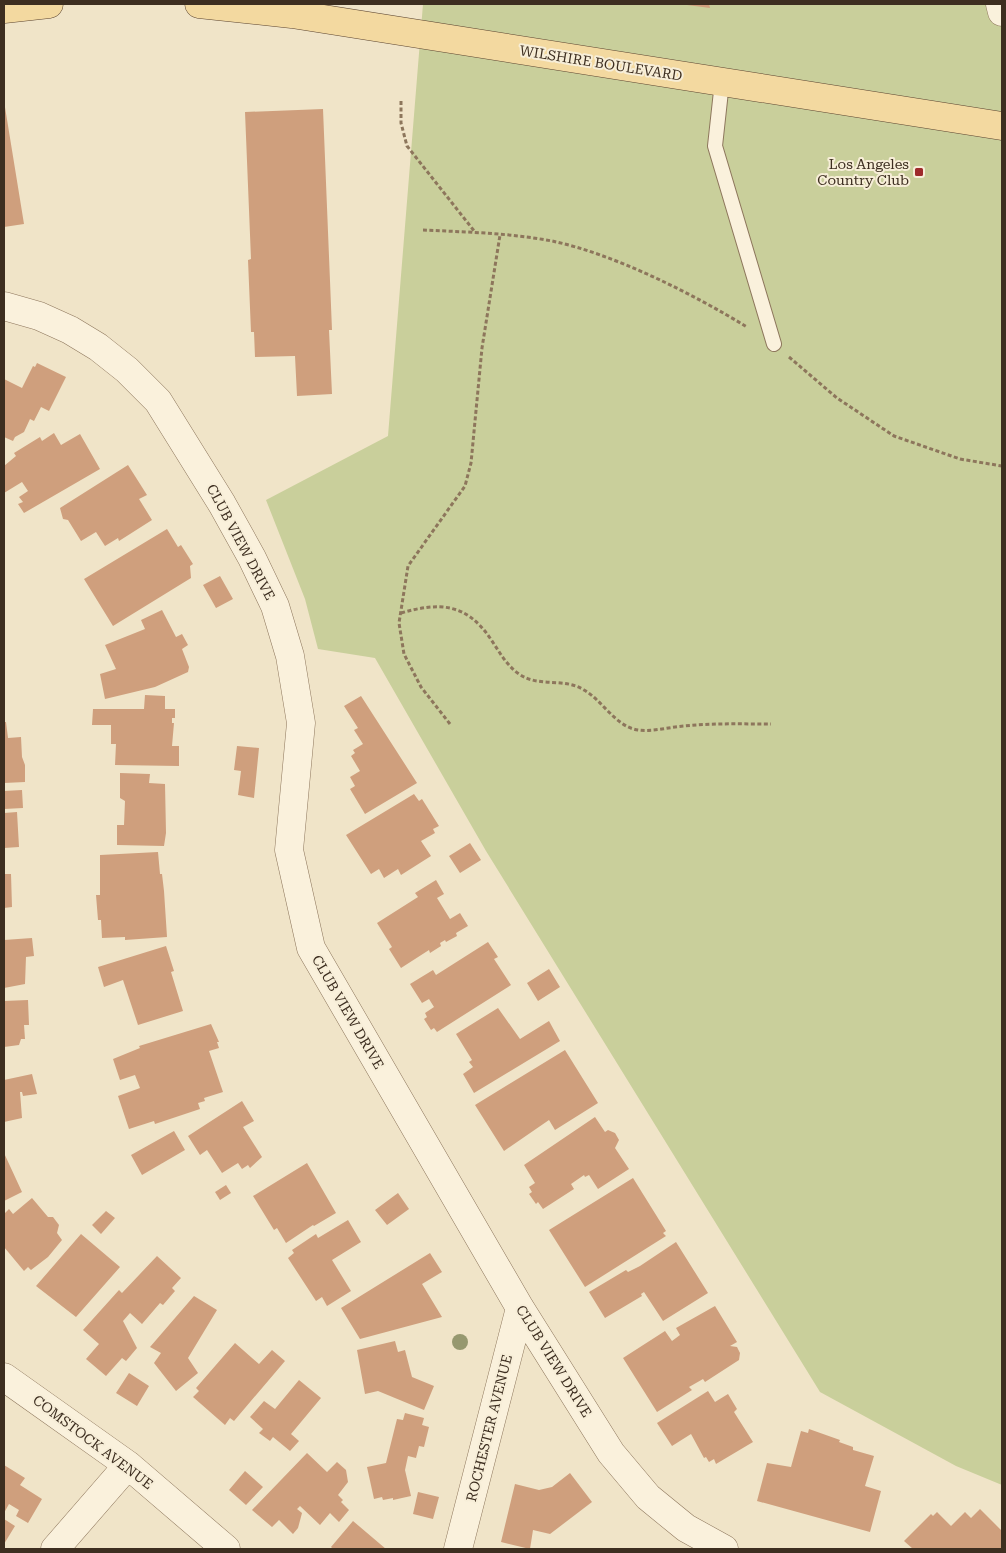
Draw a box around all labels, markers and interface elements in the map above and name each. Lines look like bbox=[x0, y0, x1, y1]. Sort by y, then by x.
street label: WILSHIRE BOULEVARD bbox=[518, 42, 684, 84]
place label: Los Angeles Country Club bbox=[817, 156, 909, 188]
marker: Los Angeles Country Club bbox=[913, 166, 925, 178]
street label: CLUB VIEW DRIVE bbox=[204, 481, 278, 603]
street label: CLUB VIEW DRIVE bbox=[309, 952, 387, 1072]
street label: CLUB VIEW DRIVE bbox=[513, 1302, 595, 1420]
street label: ROCHESTER AVENUE bbox=[463, 1353, 515, 1503]
street label: COMSTOCK AVENUE bbox=[30, 1392, 156, 1492]

